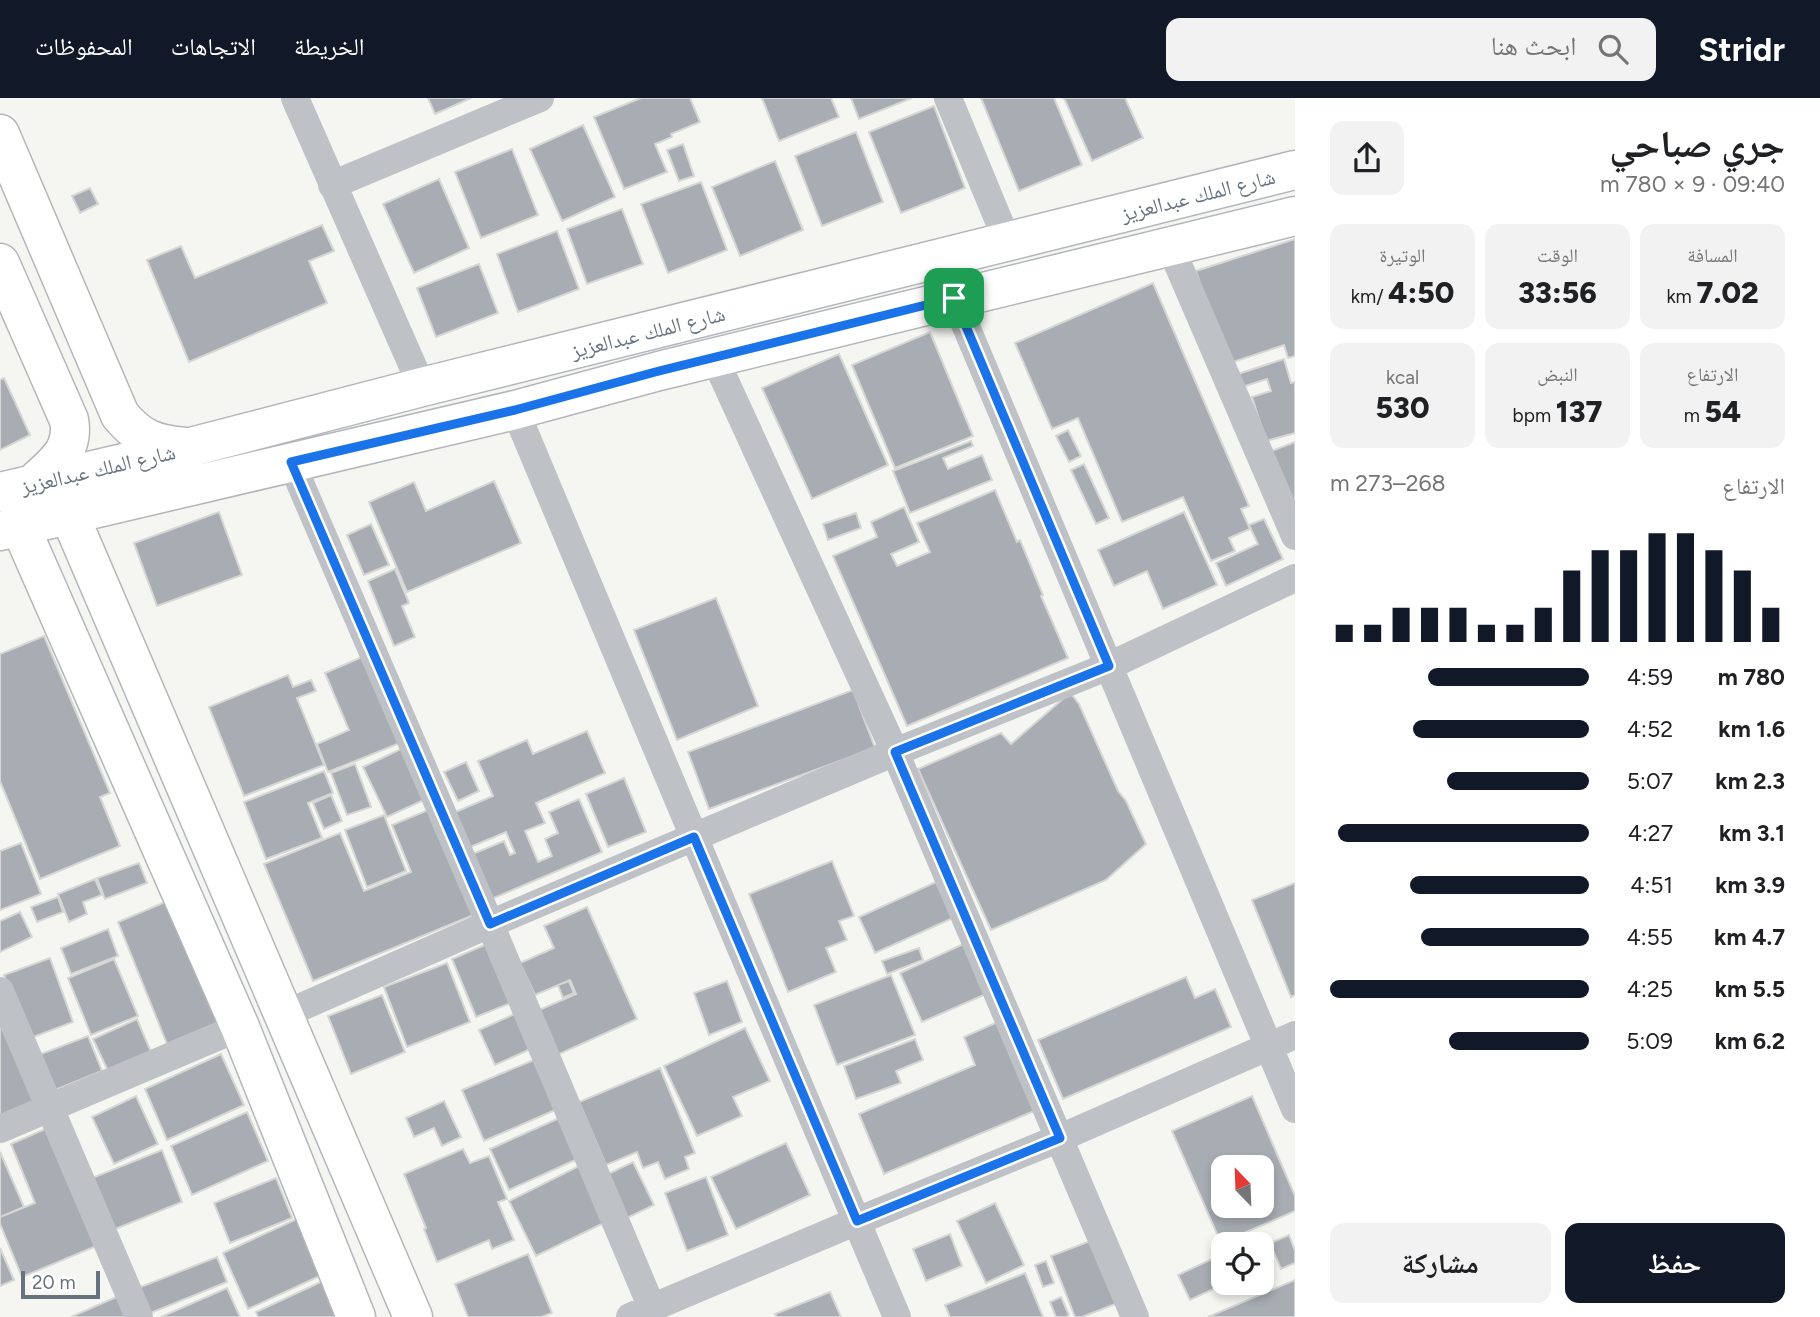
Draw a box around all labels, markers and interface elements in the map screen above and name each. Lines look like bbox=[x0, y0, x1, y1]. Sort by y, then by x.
search box bbox=[1166, 18, 1656, 81]
text: ابحث هنا bbox=[1491, 30, 1576, 62]
icon: search bbox=[1594, 30, 1632, 68]
text: Stridr bbox=[1698, 30, 1785, 69]
text: المحفوظات bbox=[35, 32, 133, 61]
text: الاتجاهات bbox=[171, 32, 256, 61]
text: الخريطة bbox=[294, 32, 365, 61]
button: share bbox=[1330, 121, 1404, 195]
text: جري صباحي bbox=[1609, 121, 1785, 167]
street label: شارع الملك عبدالعزيز bbox=[1117, 164, 1278, 227]
text: 09:40 · 9 × 780 m bbox=[1600, 170, 1785, 198]
text: الوتيرة bbox=[1379, 244, 1426, 267]
text: الوقت bbox=[1537, 244, 1578, 267]
text: المسافة bbox=[1687, 244, 1738, 267]
pin bbox=[924, 268, 984, 328]
text: 4:50 bbox=[1388, 274, 1454, 311]
text: 33:56 bbox=[1518, 274, 1597, 311]
text: 7.02 bbox=[1696, 274, 1759, 311]
icon: arrive bbox=[935, 279, 973, 317]
text: /km bbox=[1351, 285, 1388, 308]
text: km bbox=[1666, 285, 1696, 308]
street label: شارع الملك عبدالعزيز bbox=[567, 301, 728, 364]
text: النبض bbox=[1537, 363, 1578, 386]
text: الارتفاع bbox=[1687, 363, 1738, 386]
text: kcal bbox=[1386, 366, 1419, 389]
text: 530 bbox=[1376, 389, 1429, 426]
text: 137 bbox=[1556, 393, 1602, 430]
text: 54 bbox=[1705, 393, 1741, 430]
text: bpm bbox=[1513, 404, 1556, 427]
text: m bbox=[1684, 404, 1705, 427]
street label: شارع الملك عبدالعزيز bbox=[17, 439, 178, 500]
text: 268–273 m bbox=[1330, 469, 1446, 497]
text: الارتفاع bbox=[1722, 472, 1785, 500]
text: 4:59 bbox=[1627, 663, 1673, 691]
text: 780 m bbox=[1718, 663, 1785, 691]
text: 4:52 bbox=[1627, 715, 1673, 743]
text: 1.6 km bbox=[1718, 715, 1785, 743]
text: 5:07 bbox=[1627, 767, 1673, 795]
text: 2.3 km bbox=[1715, 767, 1785, 795]
text: 4:27 bbox=[1628, 819, 1673, 847]
text: 3.1 km bbox=[1719, 819, 1785, 847]
text: 4:51 bbox=[1630, 871, 1673, 899]
text: 3.9 km bbox=[1715, 871, 1785, 899]
text: 4:55 bbox=[1626, 923, 1673, 951]
text: 4.7 km bbox=[1714, 923, 1785, 951]
text: 4:25 bbox=[1627, 975, 1673, 1003]
text: 5.5 km bbox=[1715, 975, 1785, 1003]
text: 5:09 bbox=[1626, 1027, 1673, 1055]
text: 6.2 km bbox=[1715, 1027, 1785, 1055]
north arrow bbox=[1211, 1155, 1274, 1218]
map controls bbox=[1211, 1155, 1274, 1295]
button: مشاركة bbox=[1330, 1223, 1551, 1303]
button: حفظ bbox=[1565, 1223, 1785, 1303]
button: locate bbox=[1211, 1232, 1274, 1295]
scale bar bbox=[21, 1268, 100, 1300]
text: 20 m bbox=[32, 1271, 76, 1294]

